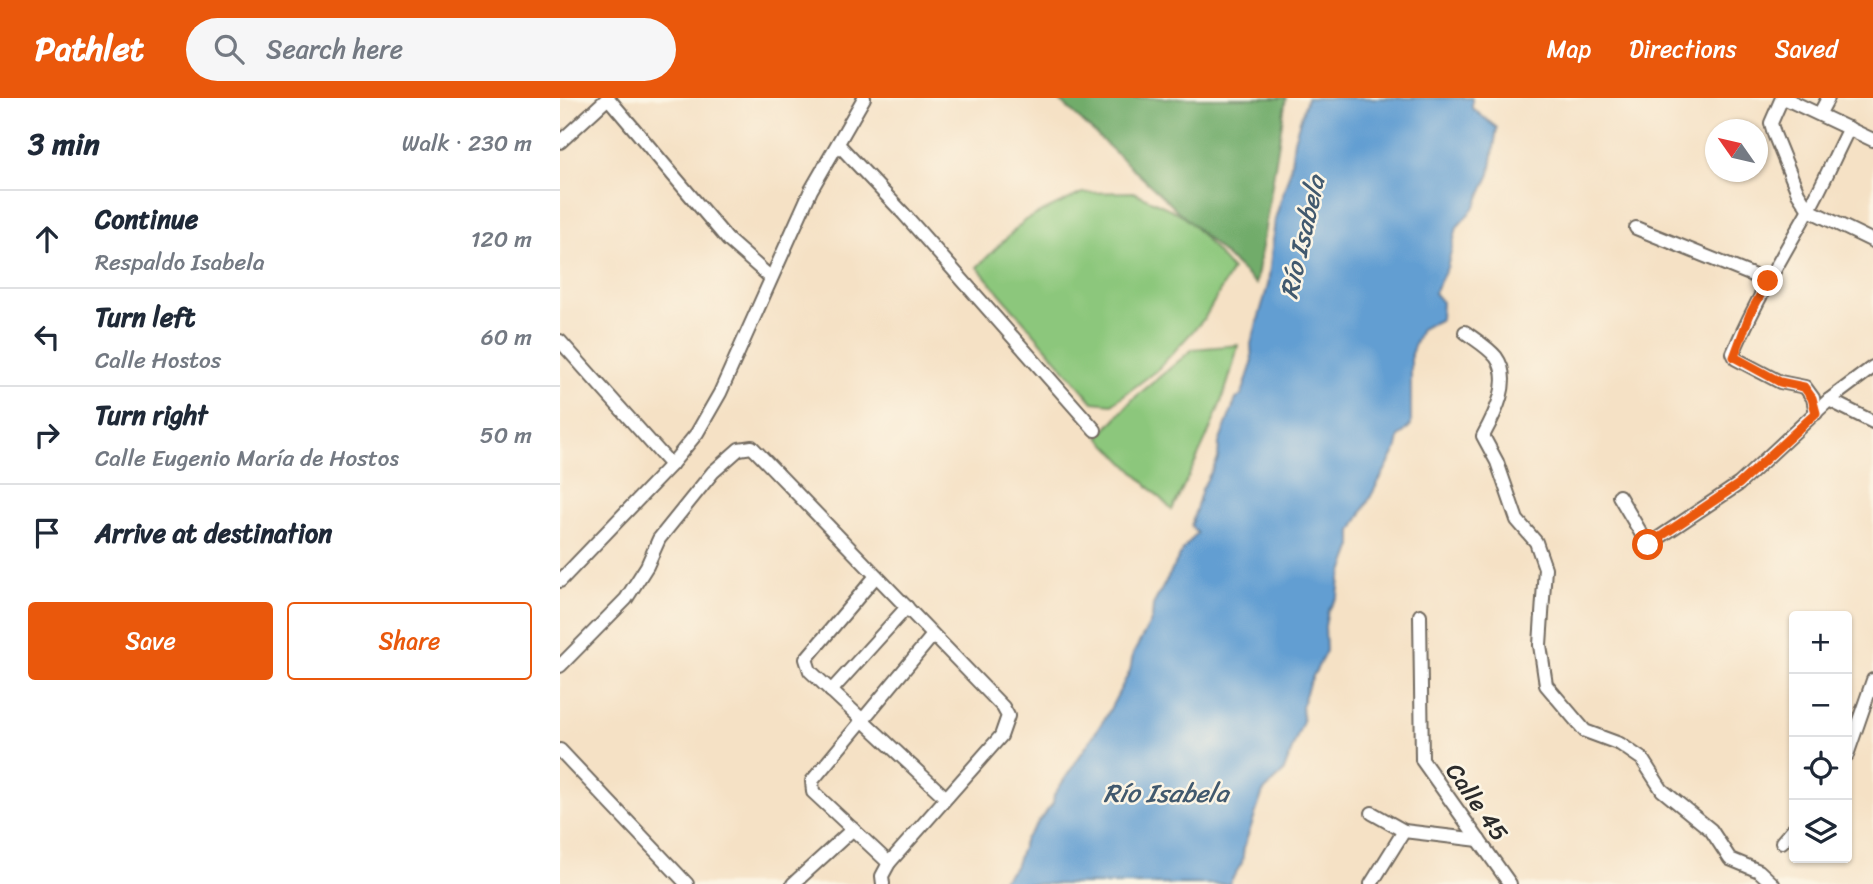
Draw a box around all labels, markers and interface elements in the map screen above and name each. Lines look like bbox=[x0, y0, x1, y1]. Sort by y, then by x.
search box bbox=[186, 18, 676, 81]
text: Pathlet bbox=[35, 20, 144, 78]
text: Search here bbox=[266, 26, 403, 72]
text: Map bbox=[1547, 28, 1591, 70]
text: Directions bbox=[1629, 28, 1737, 70]
text: Saved bbox=[1775, 28, 1838, 70]
icon: search bbox=[210, 30, 248, 68]
text: 3 min bbox=[28, 117, 100, 171]
north arrow bbox=[1705, 119, 1768, 182]
text: Walk · 230 m bbox=[402, 123, 532, 164]
water label: Río Isabela bbox=[1266, 169, 1339, 303]
text: Continue bbox=[95, 196, 198, 242]
text: 120 m bbox=[471, 219, 532, 260]
icon: ahead bbox=[28, 220, 66, 258]
text: Respaldo Isabela bbox=[95, 242, 265, 283]
route end bbox=[1752, 265, 1783, 296]
text: Turn left bbox=[95, 294, 195, 340]
text: 60 m bbox=[481, 317, 532, 358]
icon: left bbox=[28, 318, 66, 356]
text: Calle Hostos bbox=[95, 340, 221, 381]
text: Turn right bbox=[95, 392, 208, 438]
text: 50 m bbox=[480, 415, 532, 456]
icon: right bbox=[28, 416, 66, 454]
text: Calle Eugenio María de Hostos bbox=[95, 438, 399, 479]
text: Arrive at destination bbox=[95, 510, 332, 556]
icon: arrive bbox=[28, 514, 66, 552]
route start bbox=[1632, 529, 1663, 560]
button: Save bbox=[28, 602, 273, 680]
button: Share bbox=[287, 602, 532, 680]
map controls bbox=[1789, 611, 1852, 863]
button: + bbox=[1789, 611, 1852, 674]
button: − bbox=[1789, 674, 1852, 737]
button: locate bbox=[1789, 737, 1852, 800]
street label: Calle 45 bbox=[1434, 754, 1520, 850]
water label: Río Isabela bbox=[1103, 770, 1230, 816]
button: layers bbox=[1789, 800, 1852, 863]

